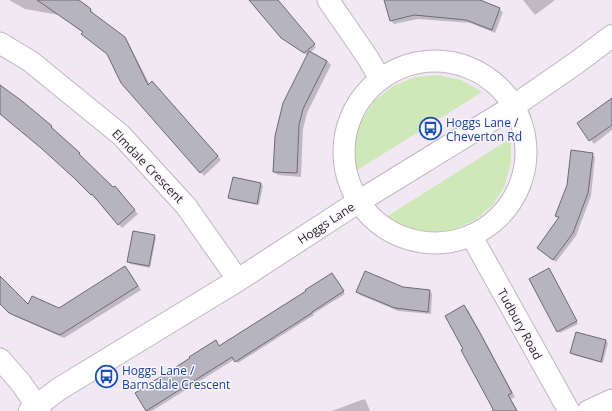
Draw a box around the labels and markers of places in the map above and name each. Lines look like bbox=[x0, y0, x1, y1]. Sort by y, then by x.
place label: Hoggs Lane / Cheverton Rd bbox=[446, 114, 522, 145]
bus stop icon: Hoggs Lane / Cheverton Rd bbox=[417, 116, 443, 142]
place label: Hoggs Lane / Barnsdale Crescent bbox=[122, 362, 230, 393]
bus stop icon: Hoggs Lane / Barnsdale Crescent bbox=[93, 364, 119, 390]

